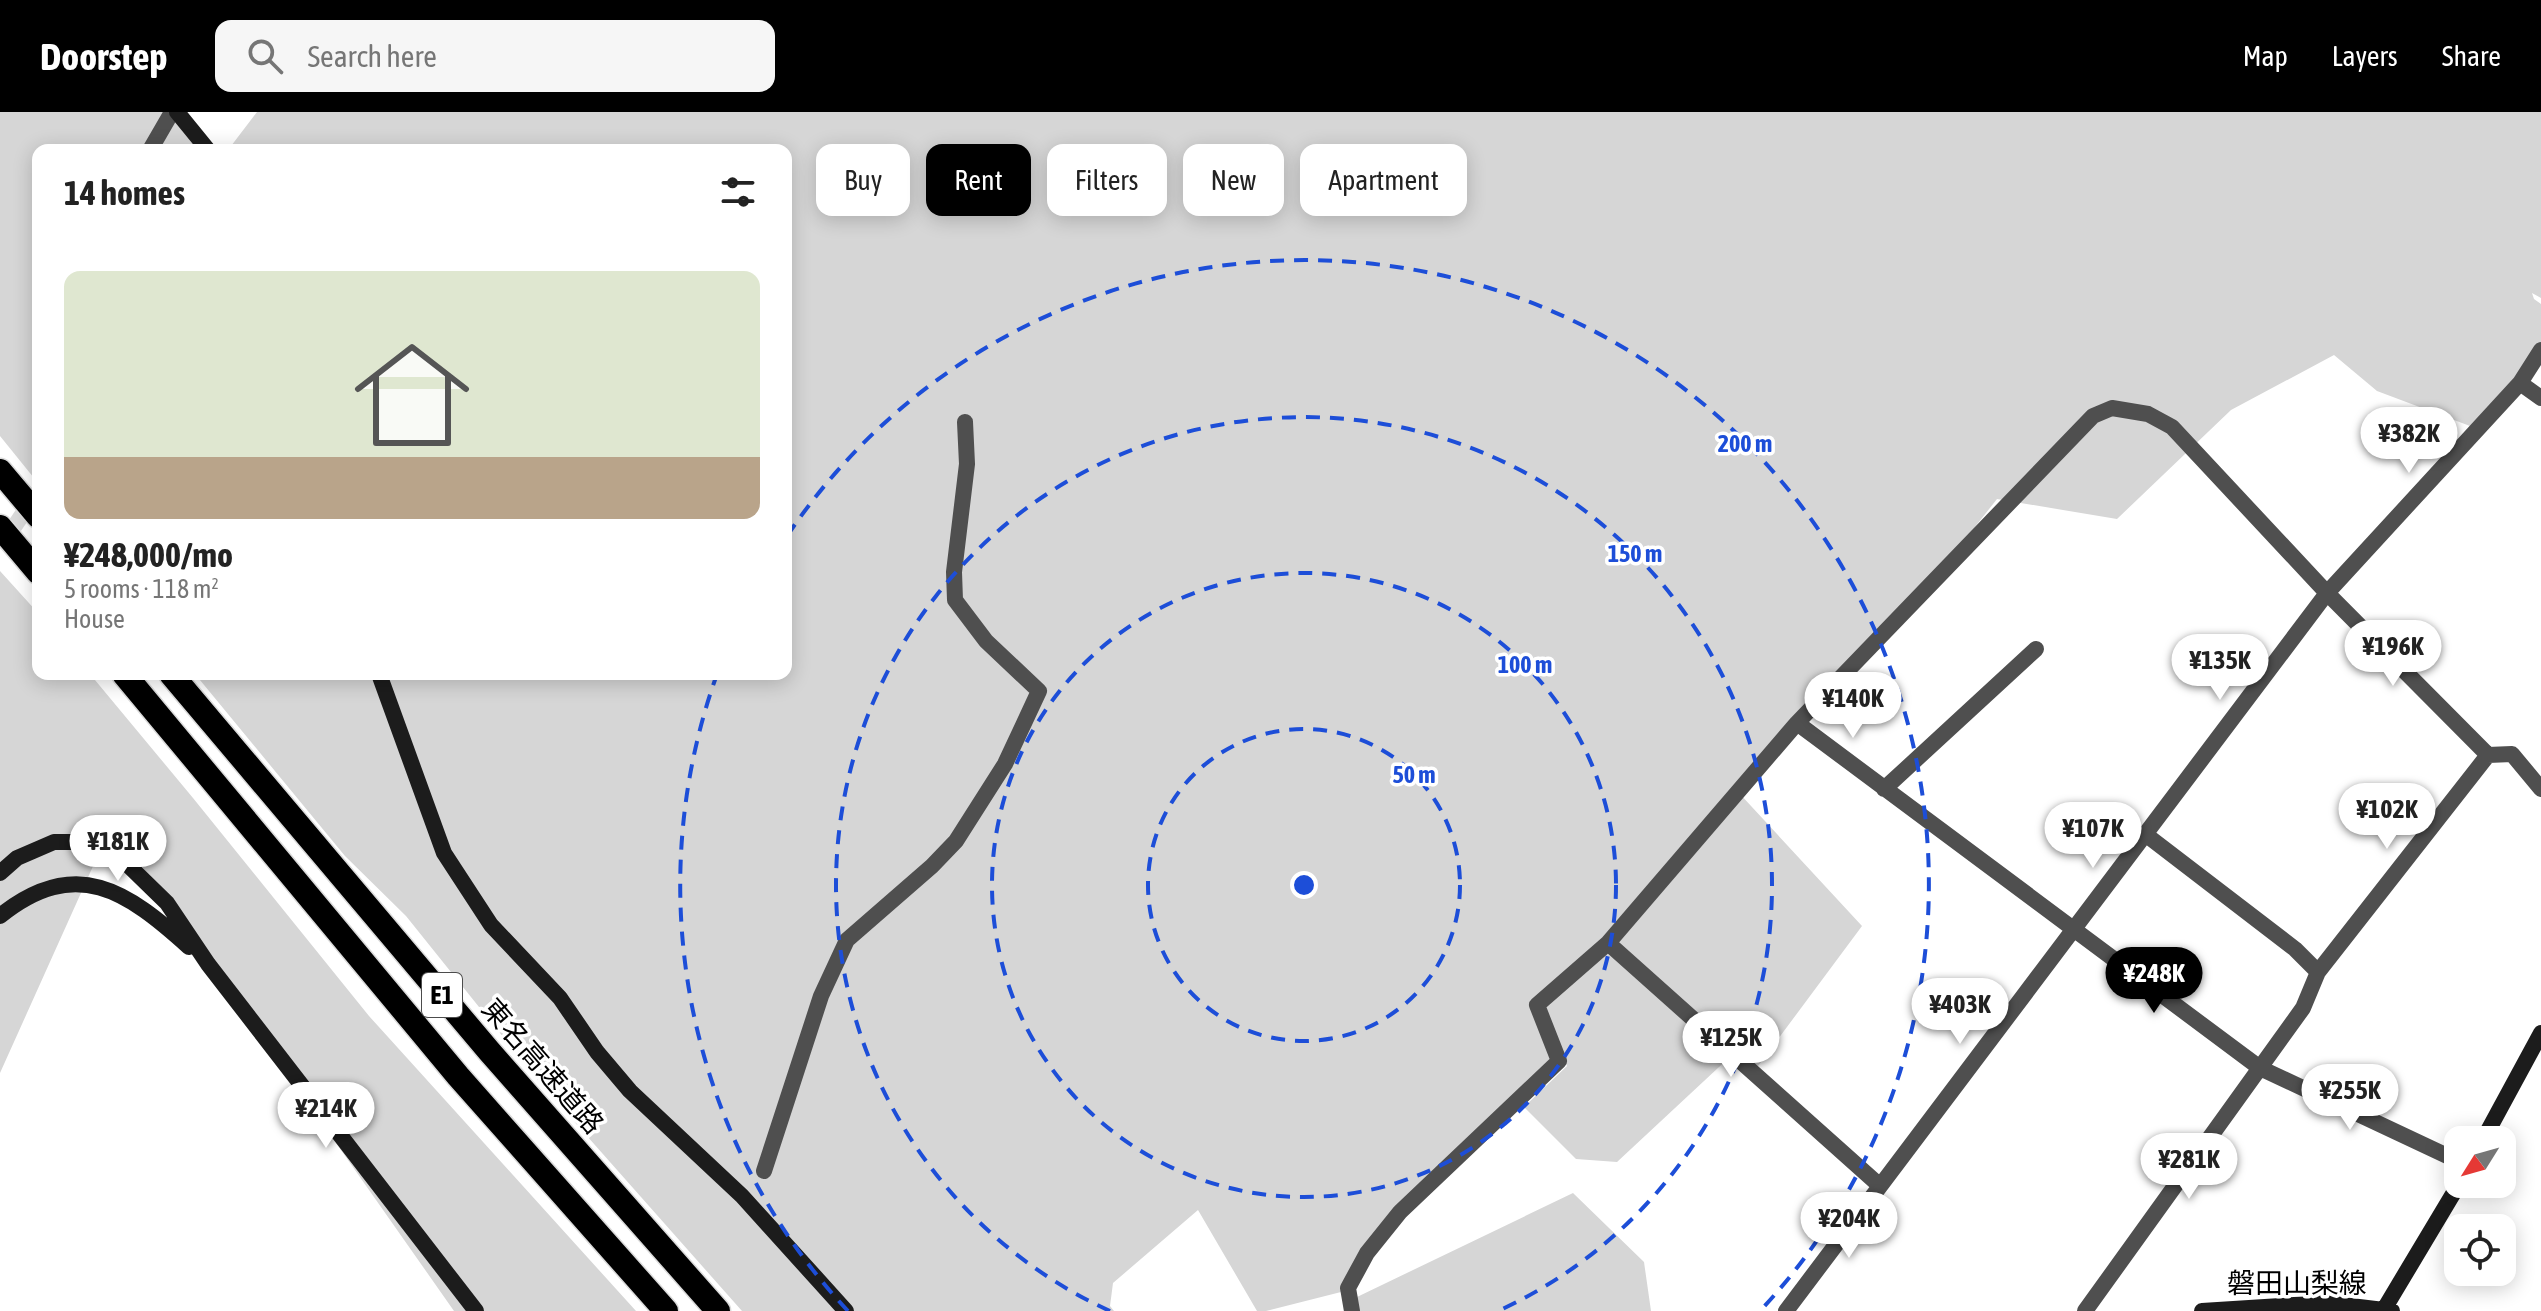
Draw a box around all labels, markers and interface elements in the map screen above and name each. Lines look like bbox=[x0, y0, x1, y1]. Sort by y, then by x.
search box bbox=[215, 20, 775, 92]
icon: search bbox=[243, 34, 287, 78]
text: Doorstep bbox=[40, 35, 167, 78]
text: Search here bbox=[307, 39, 437, 73]
text: Map bbox=[2243, 40, 2288, 72]
text: Layers bbox=[2332, 40, 2398, 72]
text: Share bbox=[2442, 40, 2501, 72]
chip: Buy bbox=[816, 144, 910, 216]
chip: Rent bbox=[926, 144, 1031, 216]
chip: Filters bbox=[1047, 144, 1167, 216]
chip: New bbox=[1183, 144, 1284, 216]
chip: Apartment bbox=[1300, 144, 1467, 216]
icon: filters bbox=[716, 170, 760, 214]
text: 14 homes bbox=[64, 173, 185, 212]
icon: home bbox=[340, 323, 484, 467]
pin: ¥382K bbox=[2353, 407, 2465, 475]
text: ¥382K bbox=[2379, 418, 2439, 448]
text: 200 m bbox=[1718, 430, 1772, 457]
text: ¥248,000/mo bbox=[64, 535, 233, 574]
text: 150 m bbox=[1608, 540, 1662, 567]
text: 5 rooms · 118 m² bbox=[64, 574, 219, 604]
text: House bbox=[64, 604, 125, 634]
pin: ¥196K bbox=[2337, 620, 2449, 688]
text: ¥196K bbox=[2363, 631, 2423, 661]
pin: ¥135K bbox=[2164, 634, 2276, 702]
text: ¥135K bbox=[2190, 645, 2250, 675]
text: 100 m bbox=[1498, 651, 1552, 678]
pin: ¥140K bbox=[1797, 672, 1909, 740]
text: ¥140K bbox=[1823, 683, 1883, 713]
text: 50 m bbox=[1392, 761, 1436, 788]
pin: ¥102K bbox=[2331, 783, 2443, 851]
text: ¥102K bbox=[2357, 794, 2417, 824]
pin: ¥107K bbox=[2037, 802, 2149, 870]
text: ¥107K bbox=[2063, 813, 2123, 843]
pin: ¥181K bbox=[62, 815, 174, 883]
text: ¥181K bbox=[88, 826, 148, 856]
centre of rings bbox=[1290, 871, 1318, 899]
pin: ¥248K bbox=[2098, 947, 2210, 1015]
text: ¥248K bbox=[2124, 958, 2184, 988]
road number: E1 bbox=[422, 973, 462, 1017]
pin: ¥403K bbox=[1904, 978, 2016, 1046]
text: ¥403K bbox=[1930, 989, 1990, 1019]
street label: 東名高速道路 bbox=[476, 992, 610, 1140]
pin: ¥125K bbox=[1675, 1011, 1787, 1079]
text: ¥125K bbox=[1701, 1022, 1761, 1052]
pin: ¥255K bbox=[2294, 1064, 2406, 1132]
text: ¥255K bbox=[2320, 1075, 2380, 1105]
pin: ¥214K bbox=[270, 1082, 382, 1150]
text: ¥214K bbox=[296, 1093, 356, 1123]
north arrow bbox=[2444, 1126, 2516, 1198]
map controls bbox=[2444, 1126, 2516, 1286]
pin: ¥281K bbox=[2133, 1133, 2245, 1201]
text: ¥281K bbox=[2159, 1144, 2219, 1174]
pin: ¥204K bbox=[1793, 1192, 1905, 1260]
text: ¥204K bbox=[1819, 1203, 1879, 1233]
button: locate bbox=[2444, 1214, 2516, 1286]
street label: 磐田山梨線 bbox=[2227, 1267, 2367, 1299]

